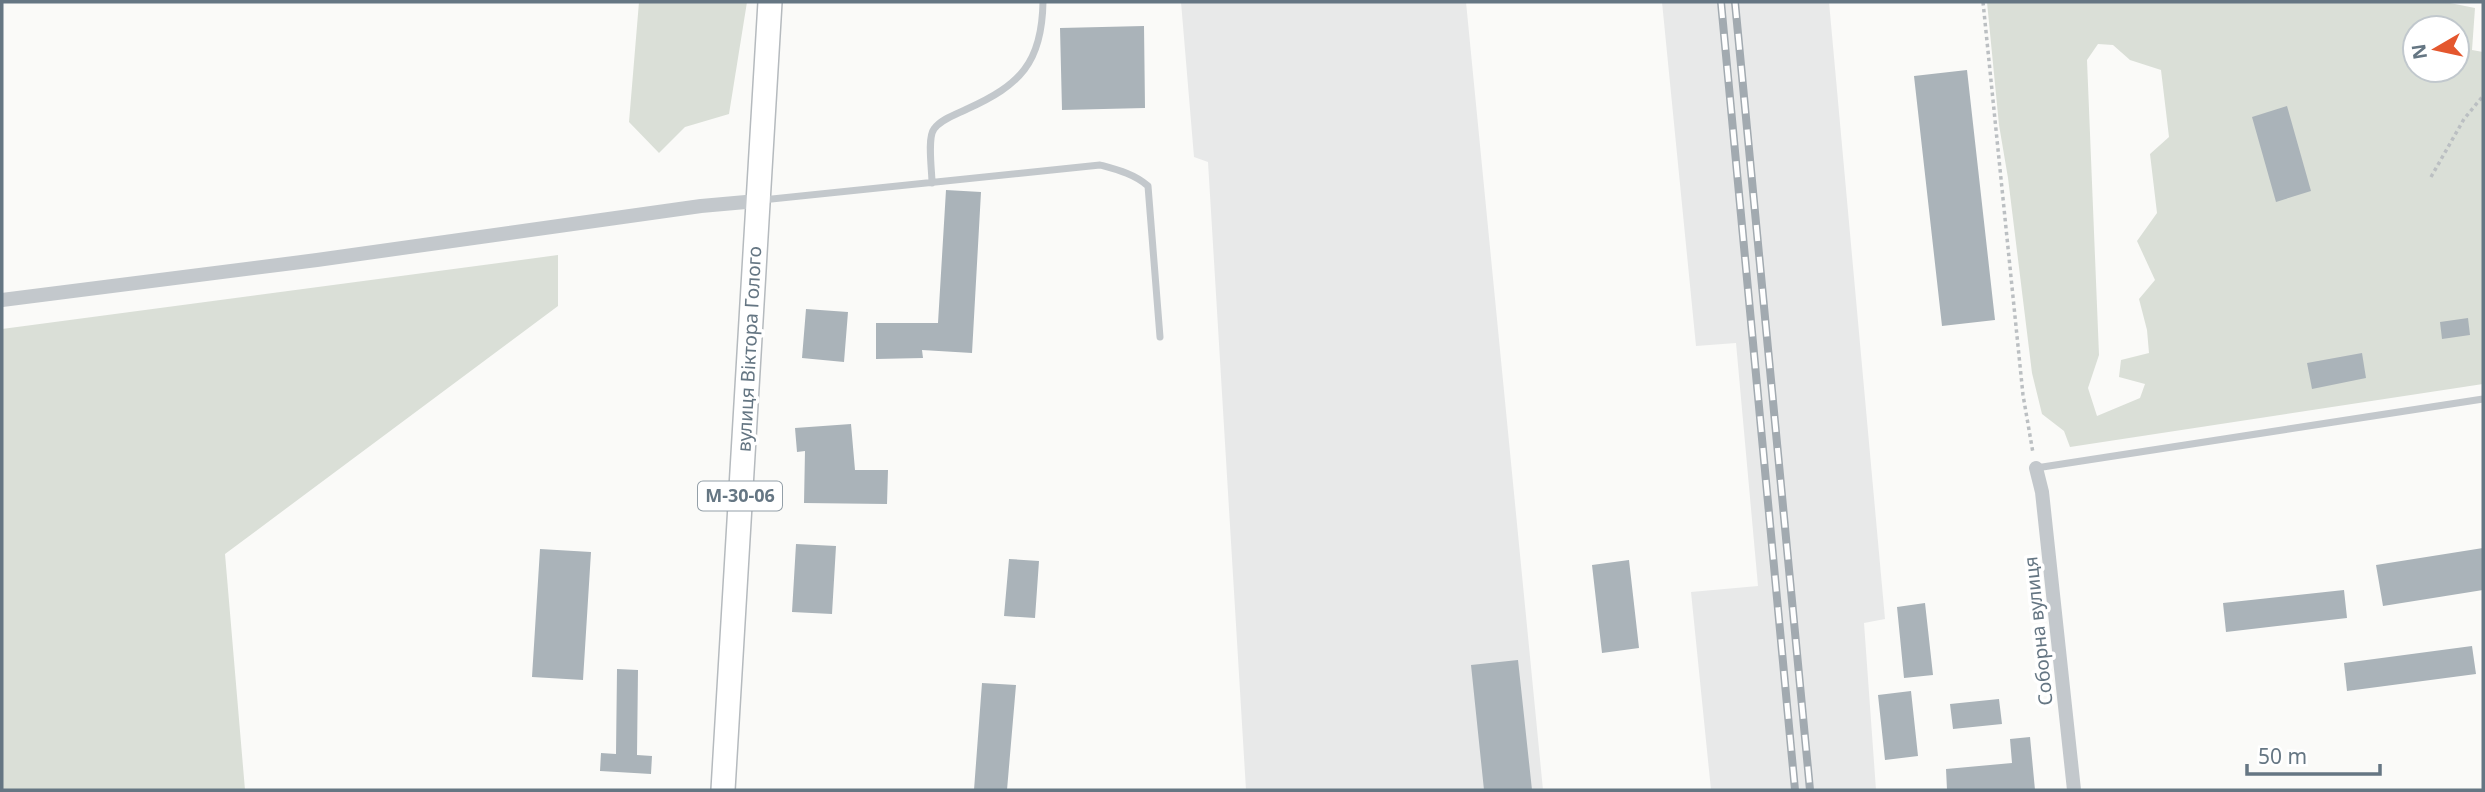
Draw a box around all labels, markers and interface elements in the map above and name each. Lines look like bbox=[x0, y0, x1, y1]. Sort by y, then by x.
north arrow bbox=[2401, 14, 2471, 84]
text: N bbox=[2405, 42, 2433, 61]
street label: вулиця Віктора Голого bbox=[731, 245, 767, 453]
road number: М-30-06 bbox=[698, 482, 782, 510]
street label: Соборна вулиця bbox=[2017, 555, 2059, 707]
scale bar bbox=[2247, 732, 2380, 776]
text: 50 m bbox=[2258, 742, 2307, 770]

